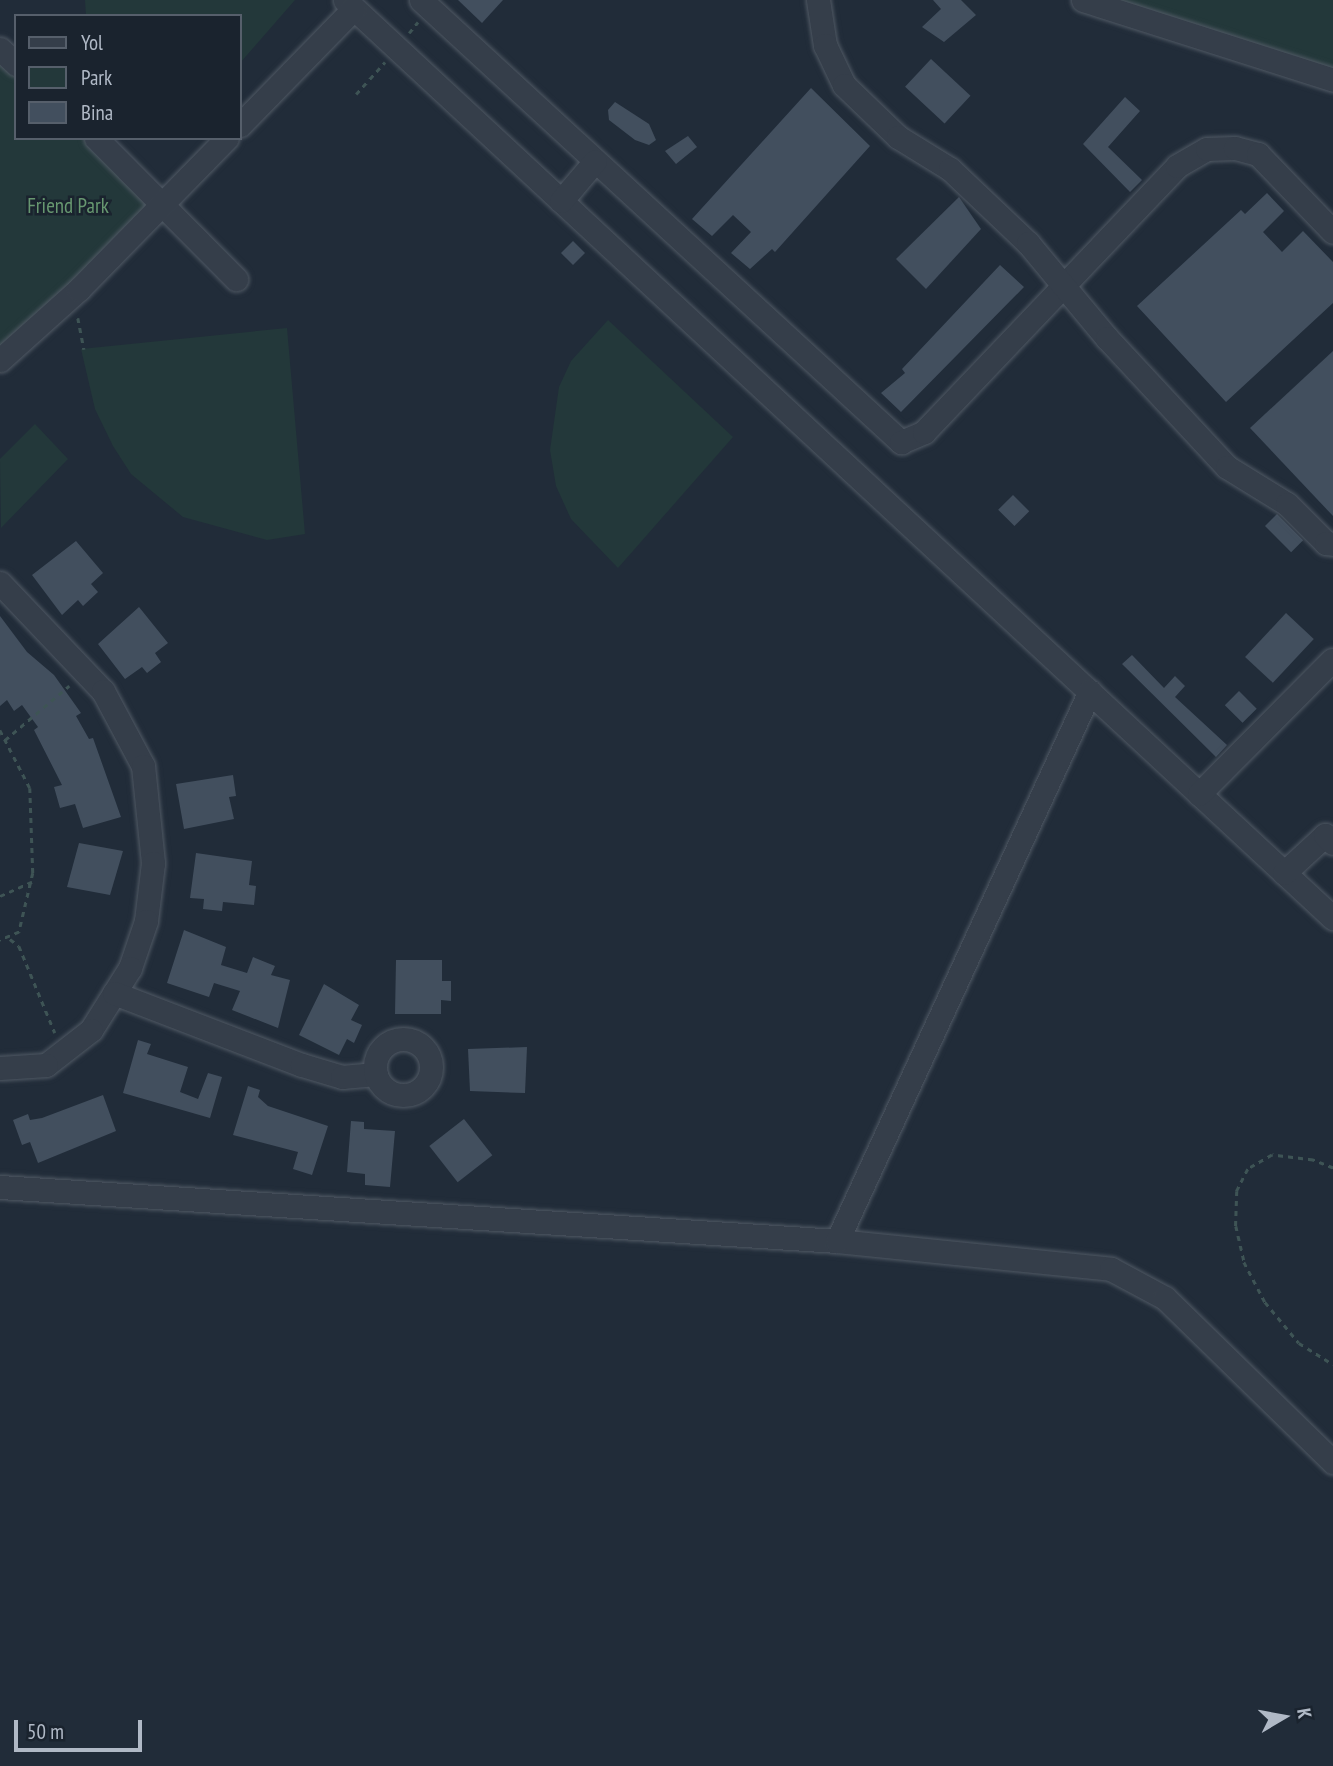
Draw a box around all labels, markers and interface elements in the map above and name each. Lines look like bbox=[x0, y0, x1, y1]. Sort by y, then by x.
legend bbox=[14, 14, 242, 140]
text: Yol bbox=[81, 29, 103, 56]
text: Park bbox=[81, 64, 112, 91]
text: Bina bbox=[81, 99, 113, 126]
park label: Friend Park bbox=[27, 193, 109, 219]
north arrow bbox=[1249, 1682, 1319, 1752]
scale bar bbox=[18, 1706, 145, 1750]
text: K bbox=[1292, 1706, 1317, 1720]
text: 50 m bbox=[27, 1718, 64, 1745]

